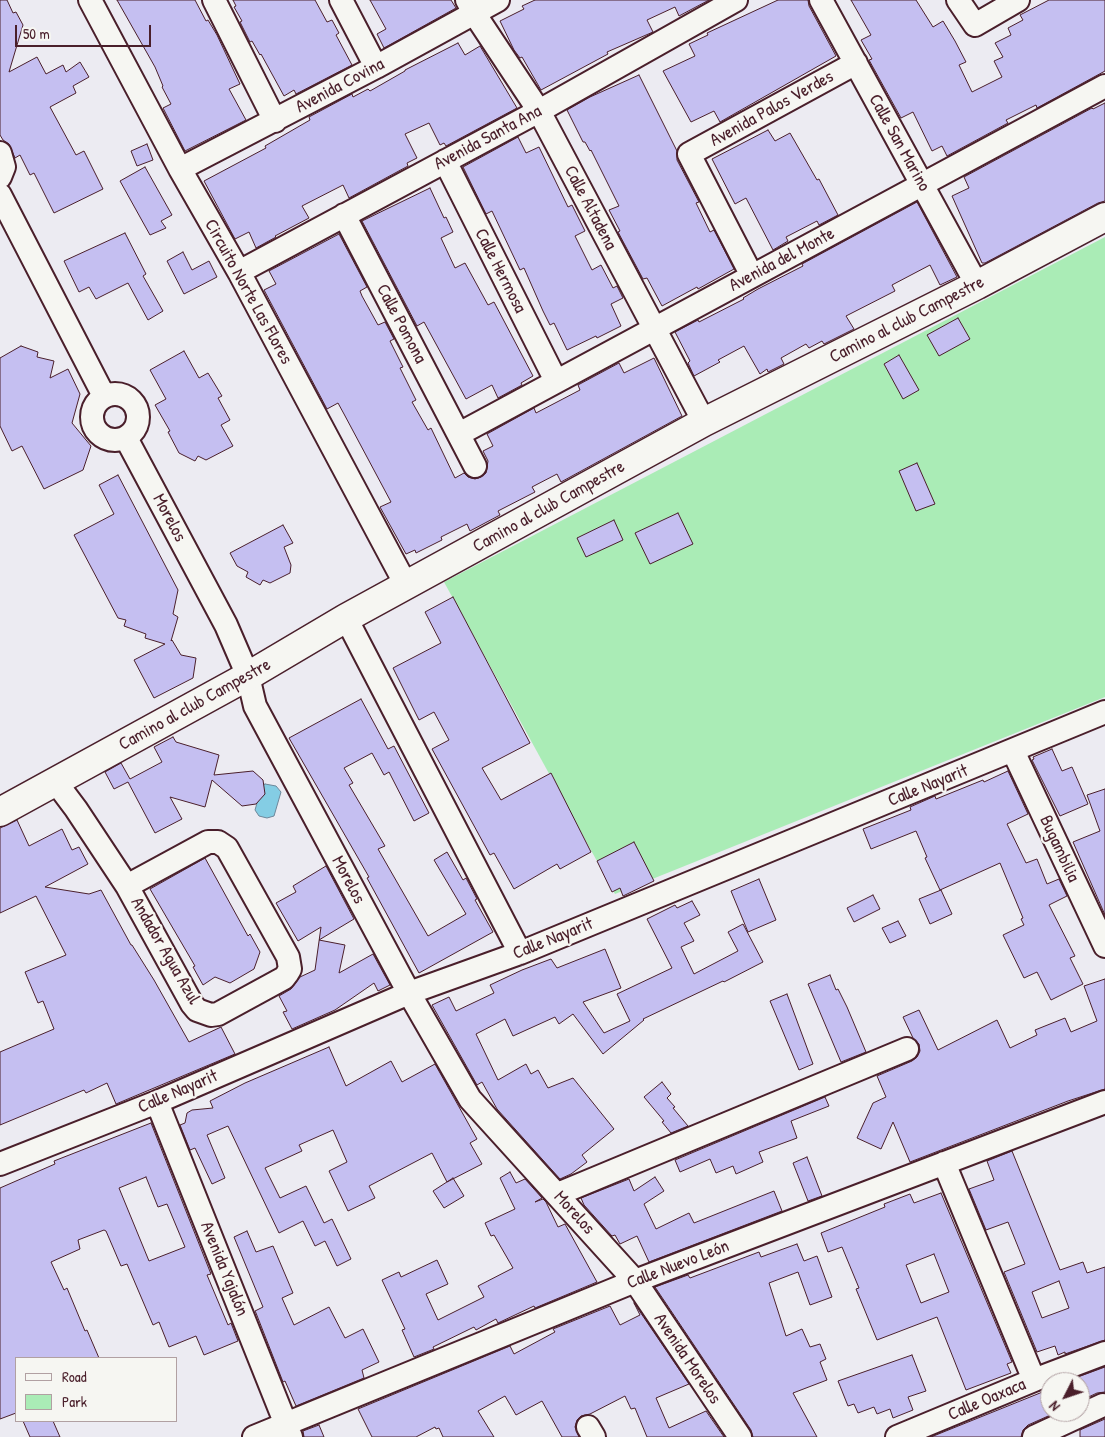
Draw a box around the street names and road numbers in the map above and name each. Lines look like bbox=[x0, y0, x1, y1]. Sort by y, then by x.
street label: Avenida Covina bbox=[292, 54, 388, 118]
street label: Avenida Palos Verdes bbox=[707, 66, 837, 152]
street label: Calle San Marino bbox=[863, 91, 935, 195]
street label: Avenida Santa Ana bbox=[431, 101, 545, 175]
street label: Calle Altadena bbox=[559, 162, 621, 254]
street label: Circuito Norte Las Flores bbox=[199, 216, 297, 368]
street label: Avenida del Monte bbox=[726, 223, 838, 297]
street label: Calle Hermosa bbox=[469, 225, 531, 317]
street label: Camino al club Campestre bbox=[826, 272, 988, 368]
street label: Calle Pomona bbox=[371, 281, 431, 367]
street label: Camino al club Campestre bbox=[469, 456, 629, 558]
street label: Morelos bbox=[147, 490, 191, 546]
street label: Camino al club Campestre bbox=[115, 654, 275, 756]
street label: Calle Nayarit bbox=[885, 760, 971, 812]
street label: Bugambilia bbox=[1034, 812, 1084, 886]
street label: Morelos bbox=[326, 852, 370, 908]
street label: Andador Agua Azul bbox=[126, 894, 204, 1008]
street label: Calle Nayarit bbox=[510, 913, 596, 965]
street label: Calle Nayarit bbox=[135, 1066, 221, 1118]
street label: Morelos bbox=[549, 1187, 599, 1239]
street label: Avenida Yajalón bbox=[195, 1219, 253, 1319]
street label: Calle Nuevo León bbox=[624, 1236, 732, 1294]
street label: Avenida Morelos bbox=[649, 1310, 725, 1408]
street label: Calle Oaxaca bbox=[945, 1374, 1029, 1426]

